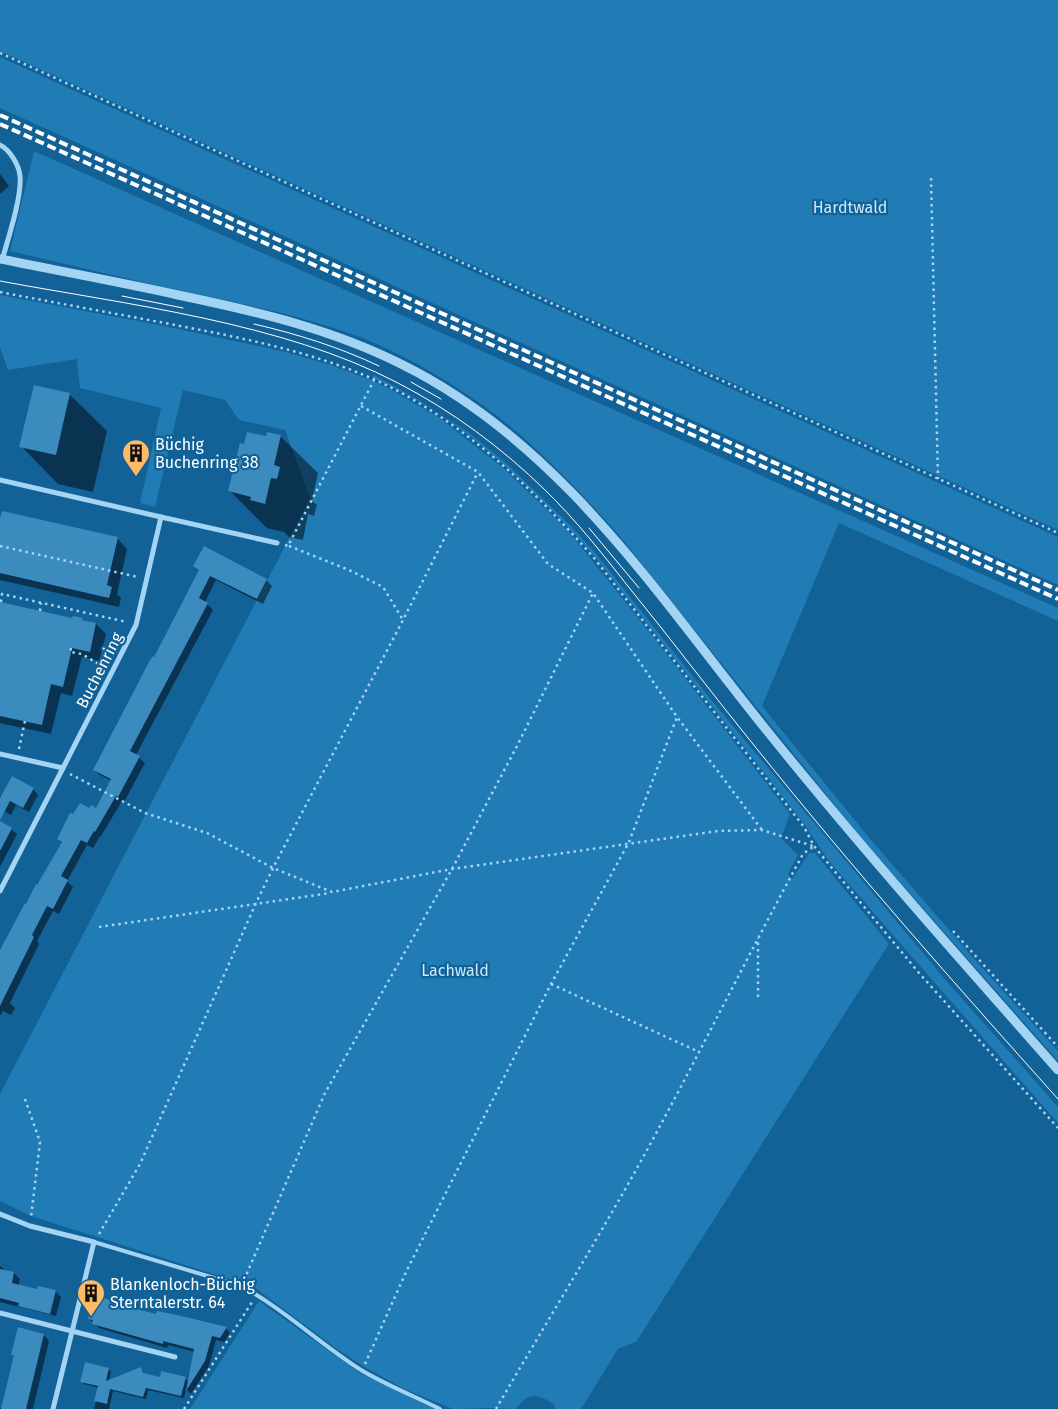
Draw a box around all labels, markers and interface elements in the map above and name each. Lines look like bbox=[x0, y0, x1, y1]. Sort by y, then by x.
park label: Hardtwald bbox=[813, 198, 887, 217]
place label: Büchig Buchenring 38 bbox=[155, 435, 259, 472]
building icon: Büchig Buchenring 38 bbox=[121, 438, 151, 477]
street label: Buchenring bbox=[72, 629, 127, 711]
park label: Lachwald bbox=[421, 961, 489, 980]
place label: Blankenloch-Büchig Sterntalerstr. 64 bbox=[110, 1275, 256, 1312]
building icon: Blankenloch-Büchig Sterntalerstr. 64 bbox=[76, 1278, 106, 1317]

